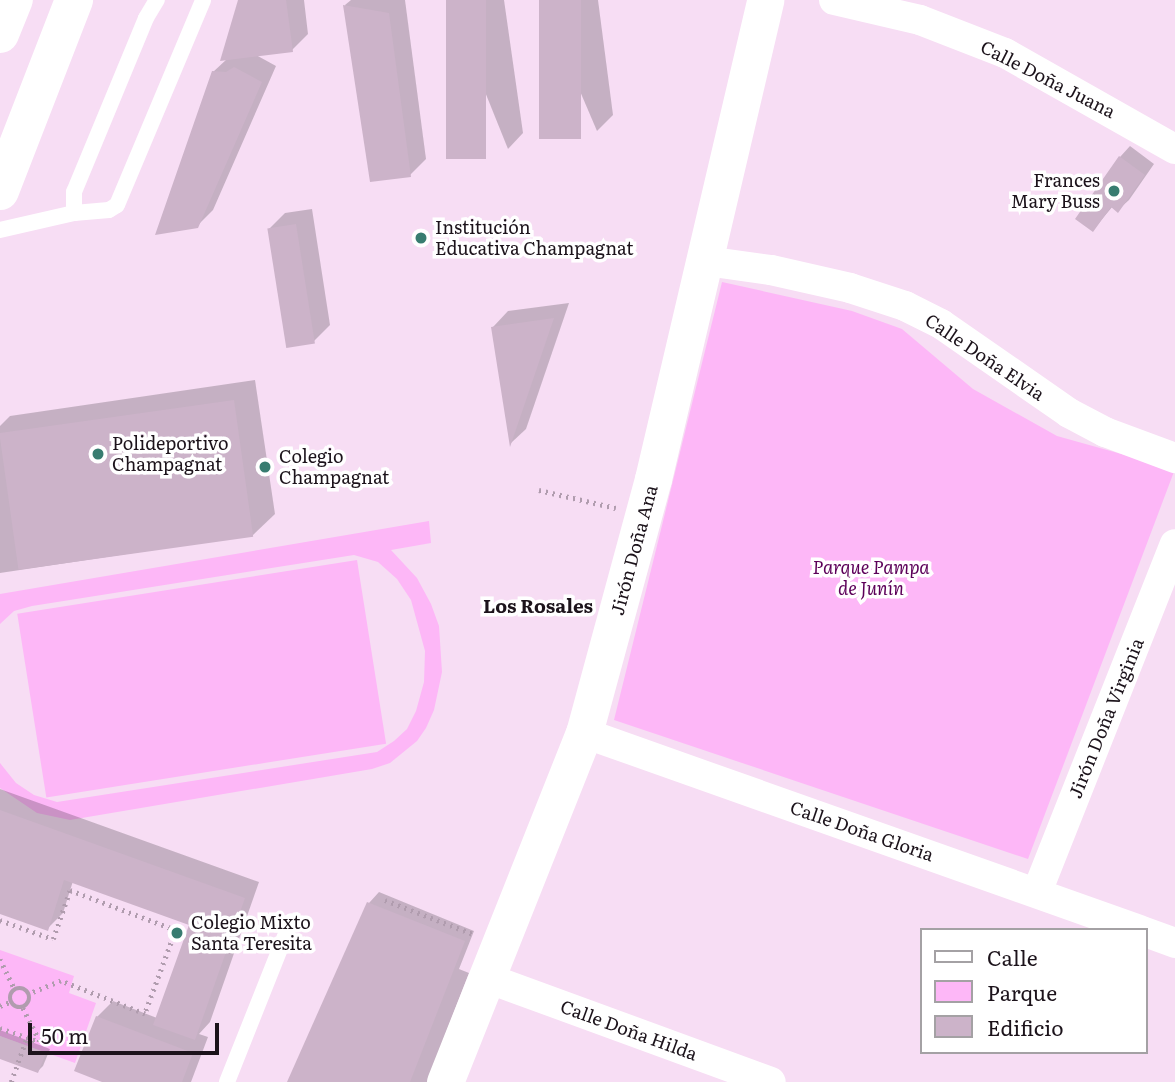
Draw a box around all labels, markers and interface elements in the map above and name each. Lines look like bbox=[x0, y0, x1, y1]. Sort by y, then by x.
street label: Calle Doña Juana bbox=[977, 36, 1119, 122]
place label: Frances Mary Buss bbox=[1011, 170, 1100, 212]
marker: Frances Mary Buss bbox=[1106, 183, 1122, 199]
place label: Institución Educativa Champagnat bbox=[435, 217, 634, 260]
marker: Institución Educativa Champagnat bbox=[413, 230, 429, 246]
street label: Calle Doña Elvia bbox=[921, 309, 1049, 405]
place label: Polideportivo Champagnat bbox=[112, 433, 229, 476]
marker: Polideportivo Champagnat bbox=[90, 446, 106, 462]
place label: Colegio Champagnat bbox=[279, 446, 389, 489]
marker: Colegio Champagnat bbox=[257, 459, 273, 475]
street label: Jirón Doña Ana bbox=[606, 482, 662, 618]
park label: Parque Pampa de Junín bbox=[812, 557, 930, 600]
district label: Los Rosales bbox=[483, 595, 593, 617]
street label: Jirón Doña Virginia bbox=[1064, 635, 1148, 801]
street label: Calle Doña Gloria bbox=[787, 796, 937, 866]
place label: Colegio Mixto Santa Teresita bbox=[191, 912, 312, 954]
marker: Colegio Mixto Santa Teresita bbox=[169, 925, 185, 941]
legend bbox=[920, 928, 1147, 1054]
text: Calle bbox=[987, 941, 1038, 972]
text: Parque bbox=[987, 976, 1057, 1007]
street label: Calle Doña Hilda bbox=[558, 995, 700, 1065]
scale bar bbox=[32, 1009, 222, 1052]
text: Edificio bbox=[987, 1011, 1063, 1042]
text: 50 m bbox=[41, 1019, 88, 1050]

